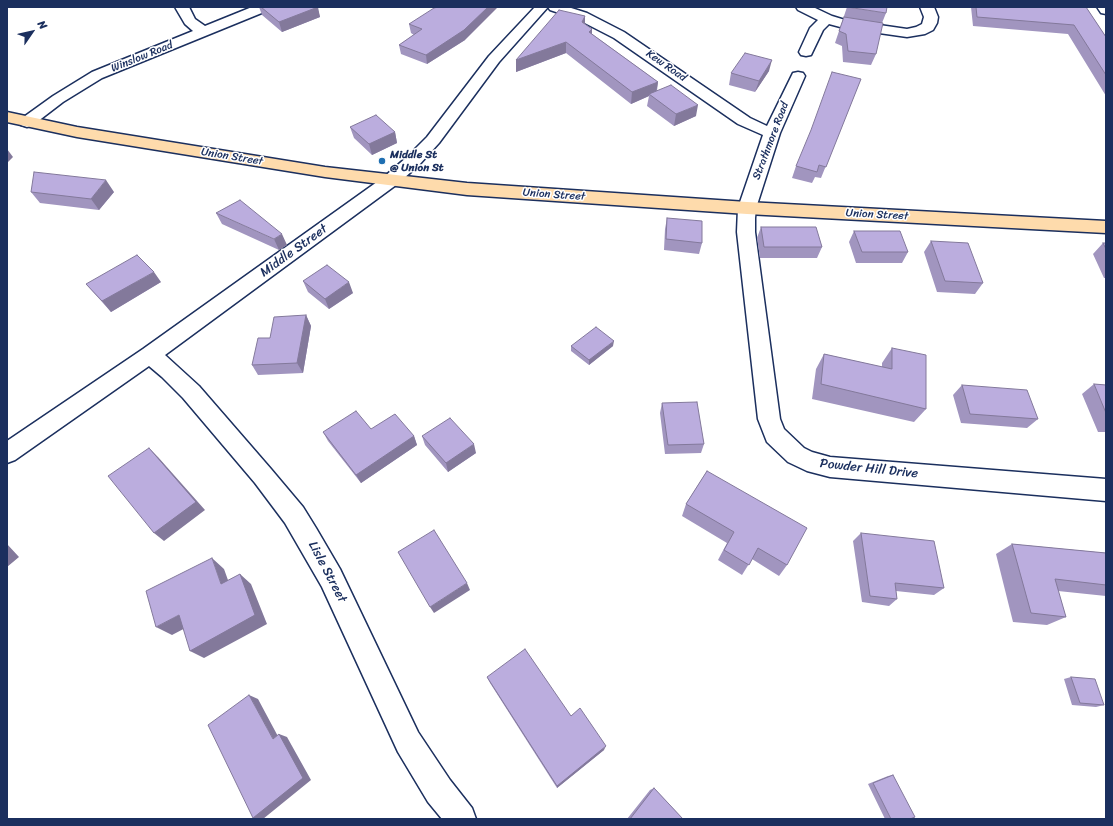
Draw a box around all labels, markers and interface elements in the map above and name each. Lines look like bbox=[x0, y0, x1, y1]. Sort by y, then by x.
north arrow bbox=[12, 12, 52, 52]
text: N bbox=[32, 17, 52, 33]
street label: Winslow Road bbox=[109, 39, 175, 75]
street label: Kew Road bbox=[643, 47, 689, 85]
street label: Strathmore Road bbox=[750, 100, 792, 182]
street label: Union Street bbox=[200, 146, 264, 168]
place label: Middle St @ Union St bbox=[390, 148, 444, 174]
marker: Middle St @ Union St bbox=[377, 156, 387, 166]
street label: Union Street bbox=[522, 186, 586, 204]
street label: Union Street bbox=[845, 207, 909, 223]
street label: Middle Street bbox=[257, 221, 331, 281]
street label: Powder Hill Drive bbox=[819, 456, 919, 482]
street label: Lisle Street bbox=[304, 539, 350, 605]

